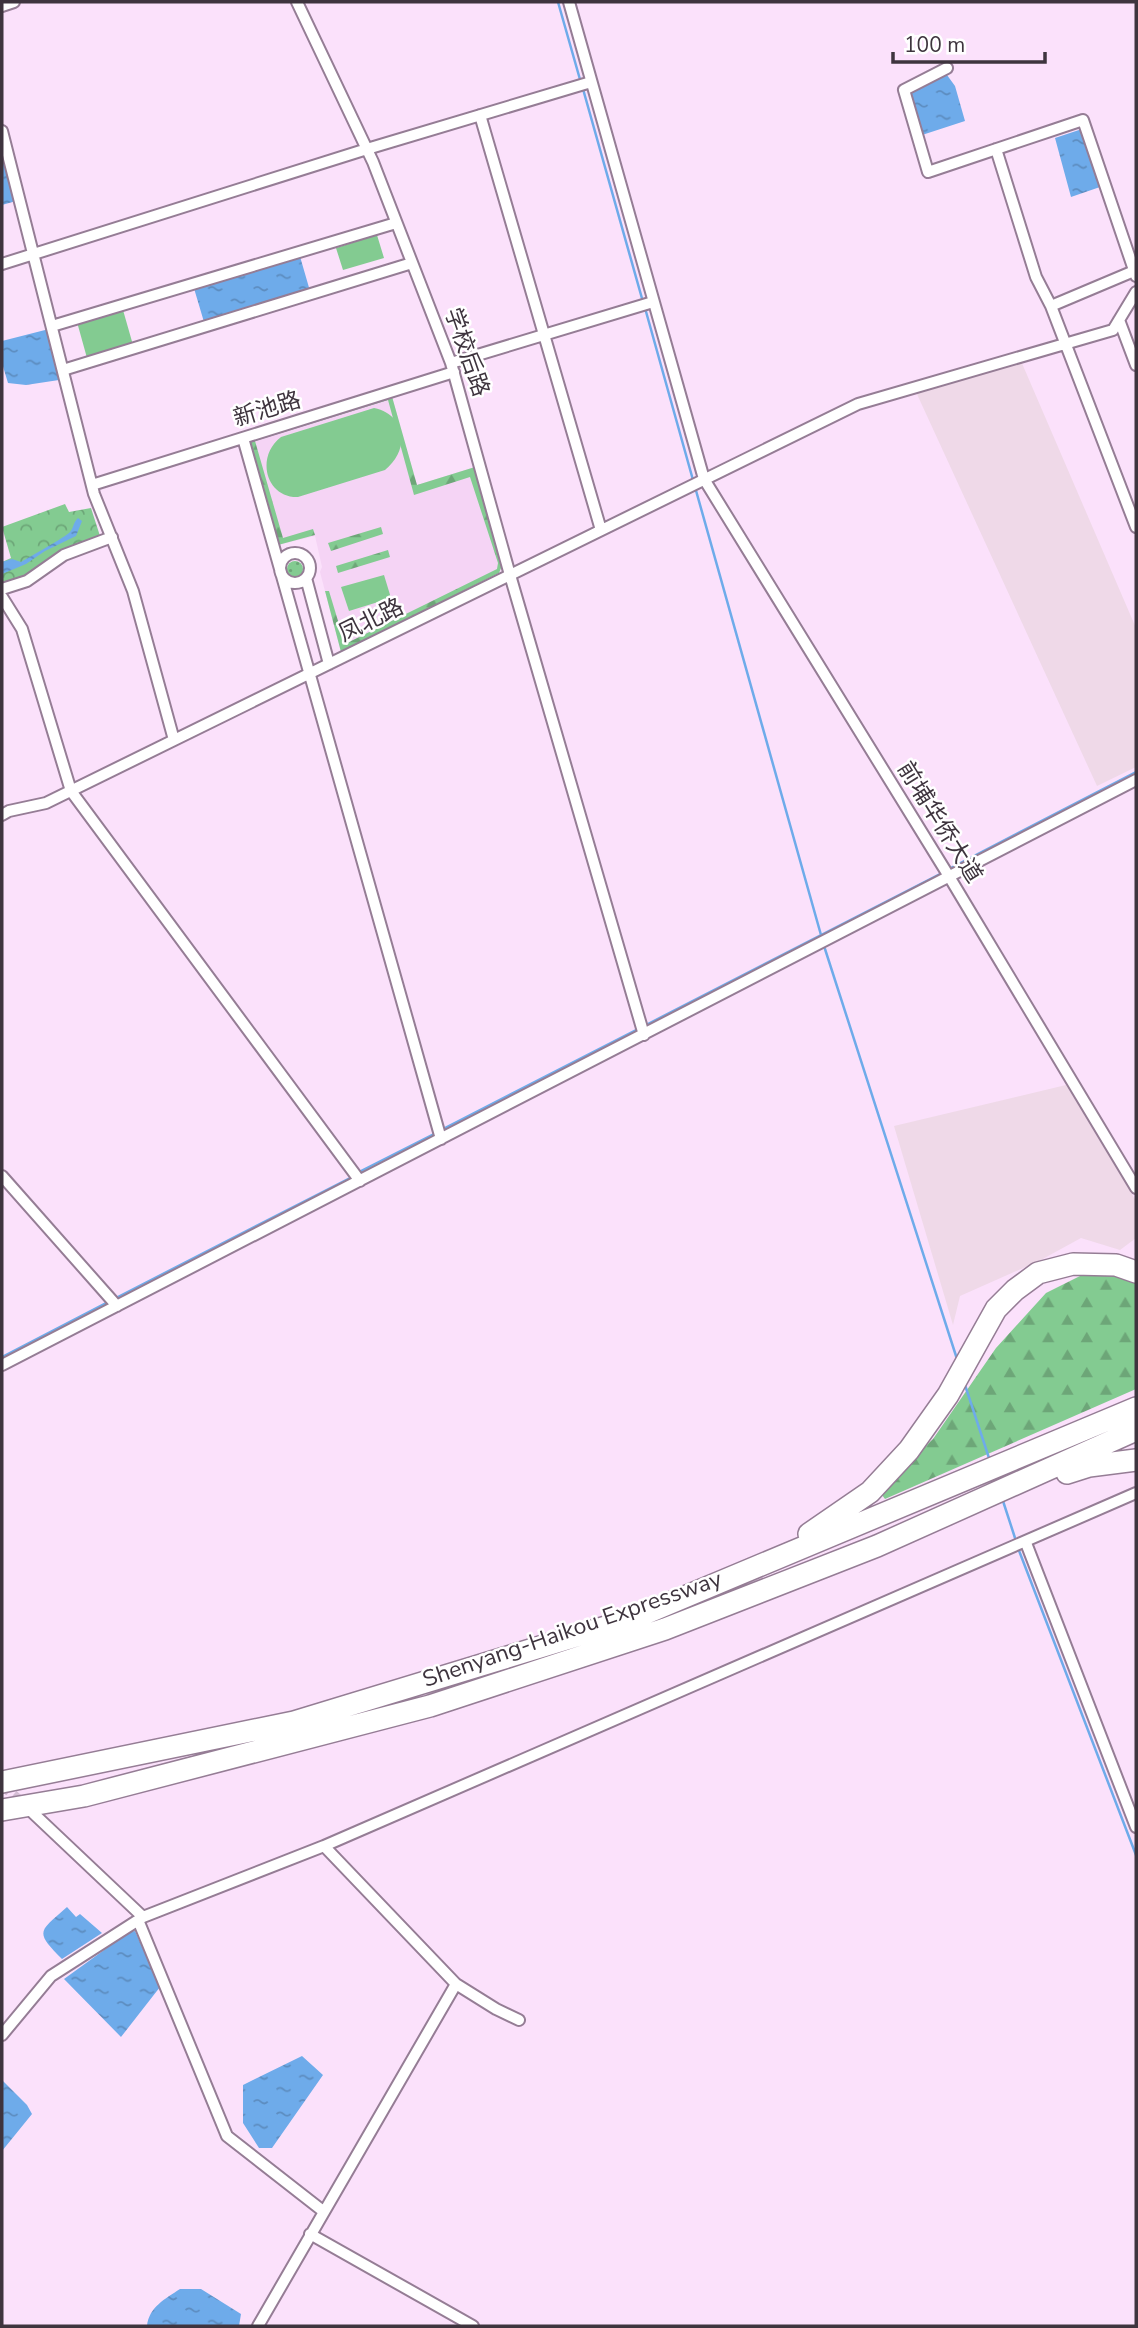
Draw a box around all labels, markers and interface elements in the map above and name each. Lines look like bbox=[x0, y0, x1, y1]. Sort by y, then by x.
scale bar bbox=[893, 21, 1045, 65]
text: 100 m bbox=[904, 31, 965, 59]
street label: 学校后路 bbox=[437, 303, 497, 401]
street label: 新池路 bbox=[229, 384, 305, 434]
street label: 凤北路 bbox=[333, 591, 409, 649]
street label: 前埔华侨大道 bbox=[890, 755, 990, 889]
street label: Shenyang-Haikou Expressway bbox=[418, 1563, 726, 1695]

